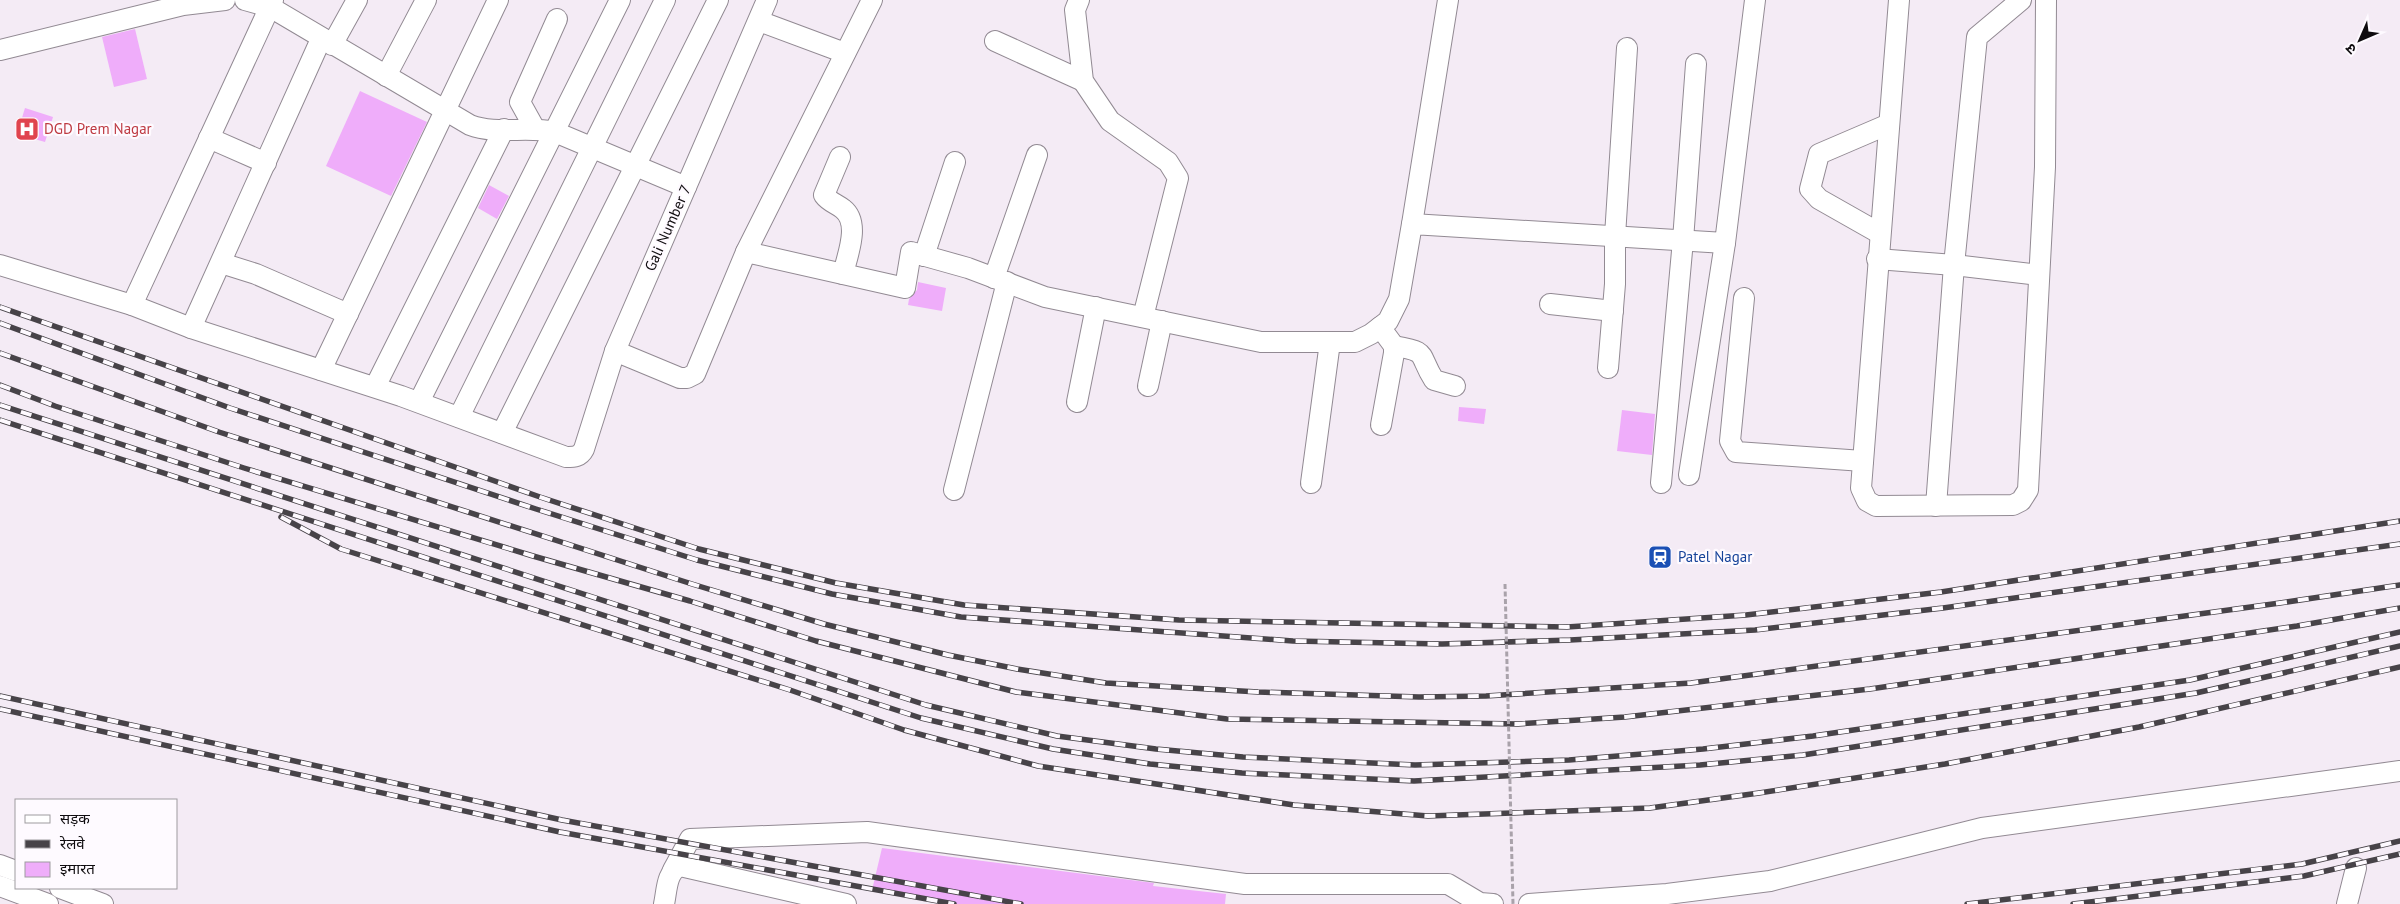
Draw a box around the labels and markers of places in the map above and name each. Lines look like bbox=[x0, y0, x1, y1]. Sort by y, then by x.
hospital icon: DGD Prem Nagar bbox=[14, 116, 40, 142]
place label: DGD Prem Nagar bbox=[44, 119, 152, 138]
station icon: Patel Nagar bbox=[1647, 544, 1673, 570]
place label: Patel Nagar bbox=[1678, 547, 1752, 566]

